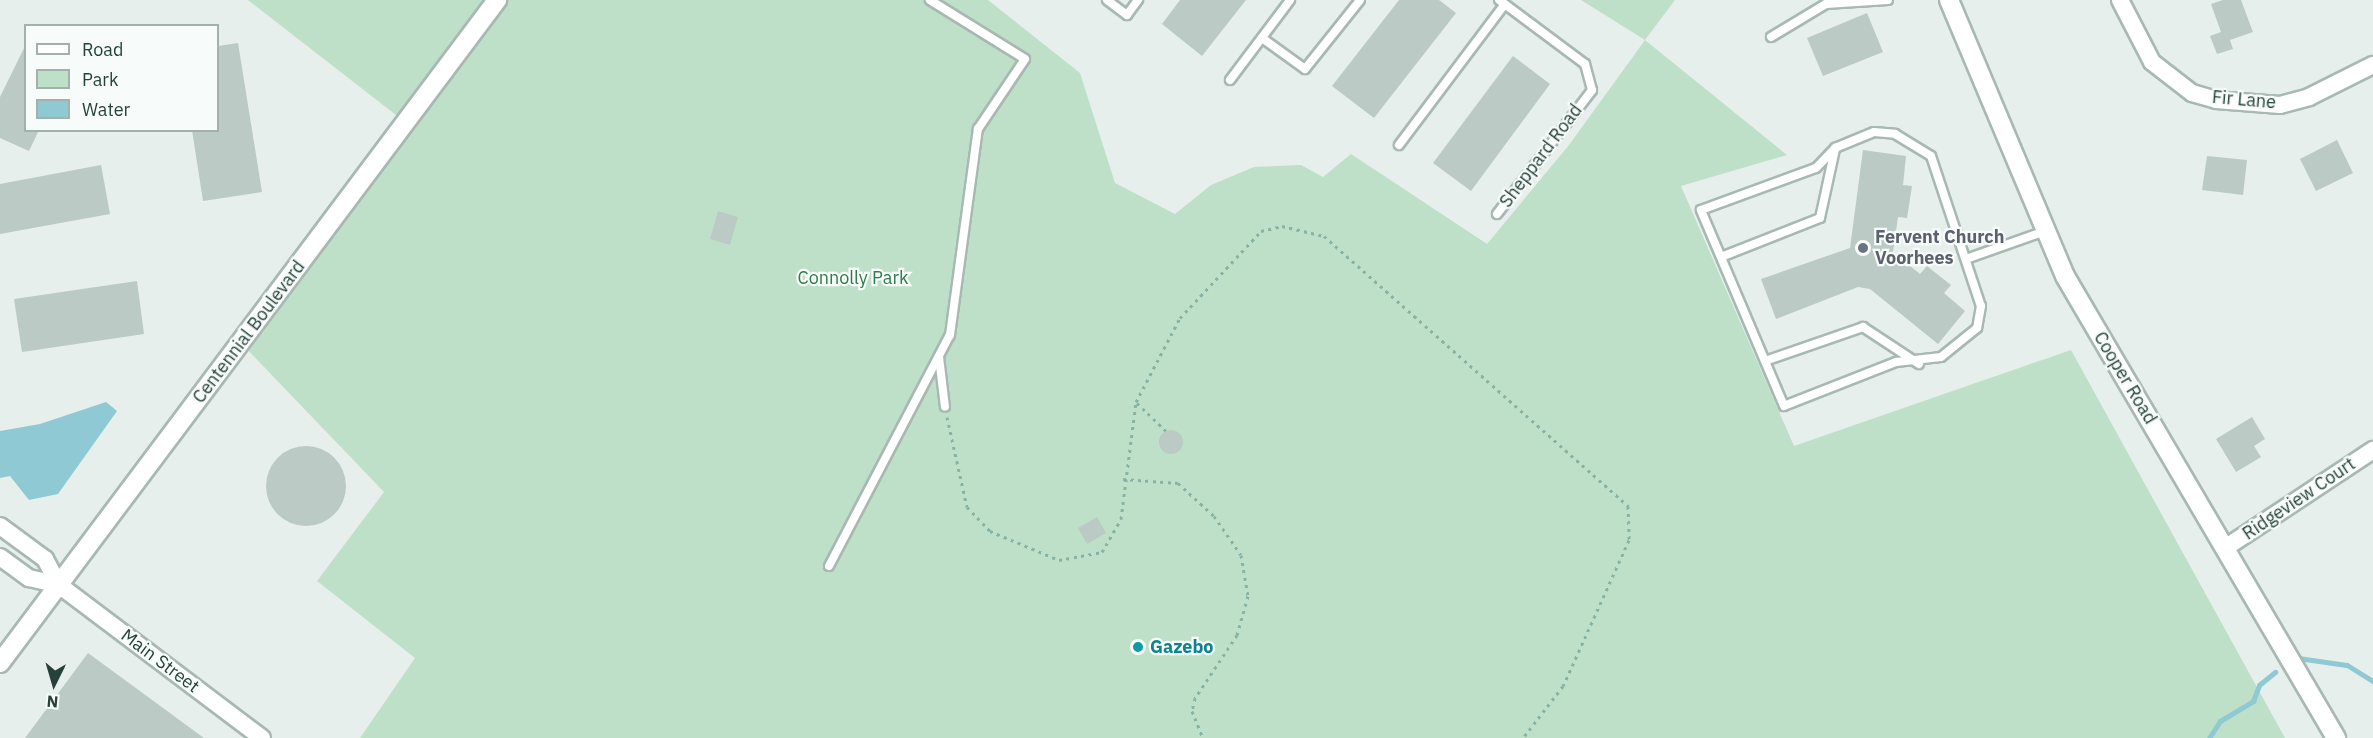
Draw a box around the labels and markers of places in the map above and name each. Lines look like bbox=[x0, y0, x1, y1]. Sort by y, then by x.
place label: Fervent Church Voorhees bbox=[1875, 227, 2004, 270]
marker: Fervent Church Voorhees bbox=[1856, 241, 1870, 255]
place label: Gazebo bbox=[1150, 636, 1214, 658]
marker: Gazebo bbox=[1131, 640, 1145, 654]

